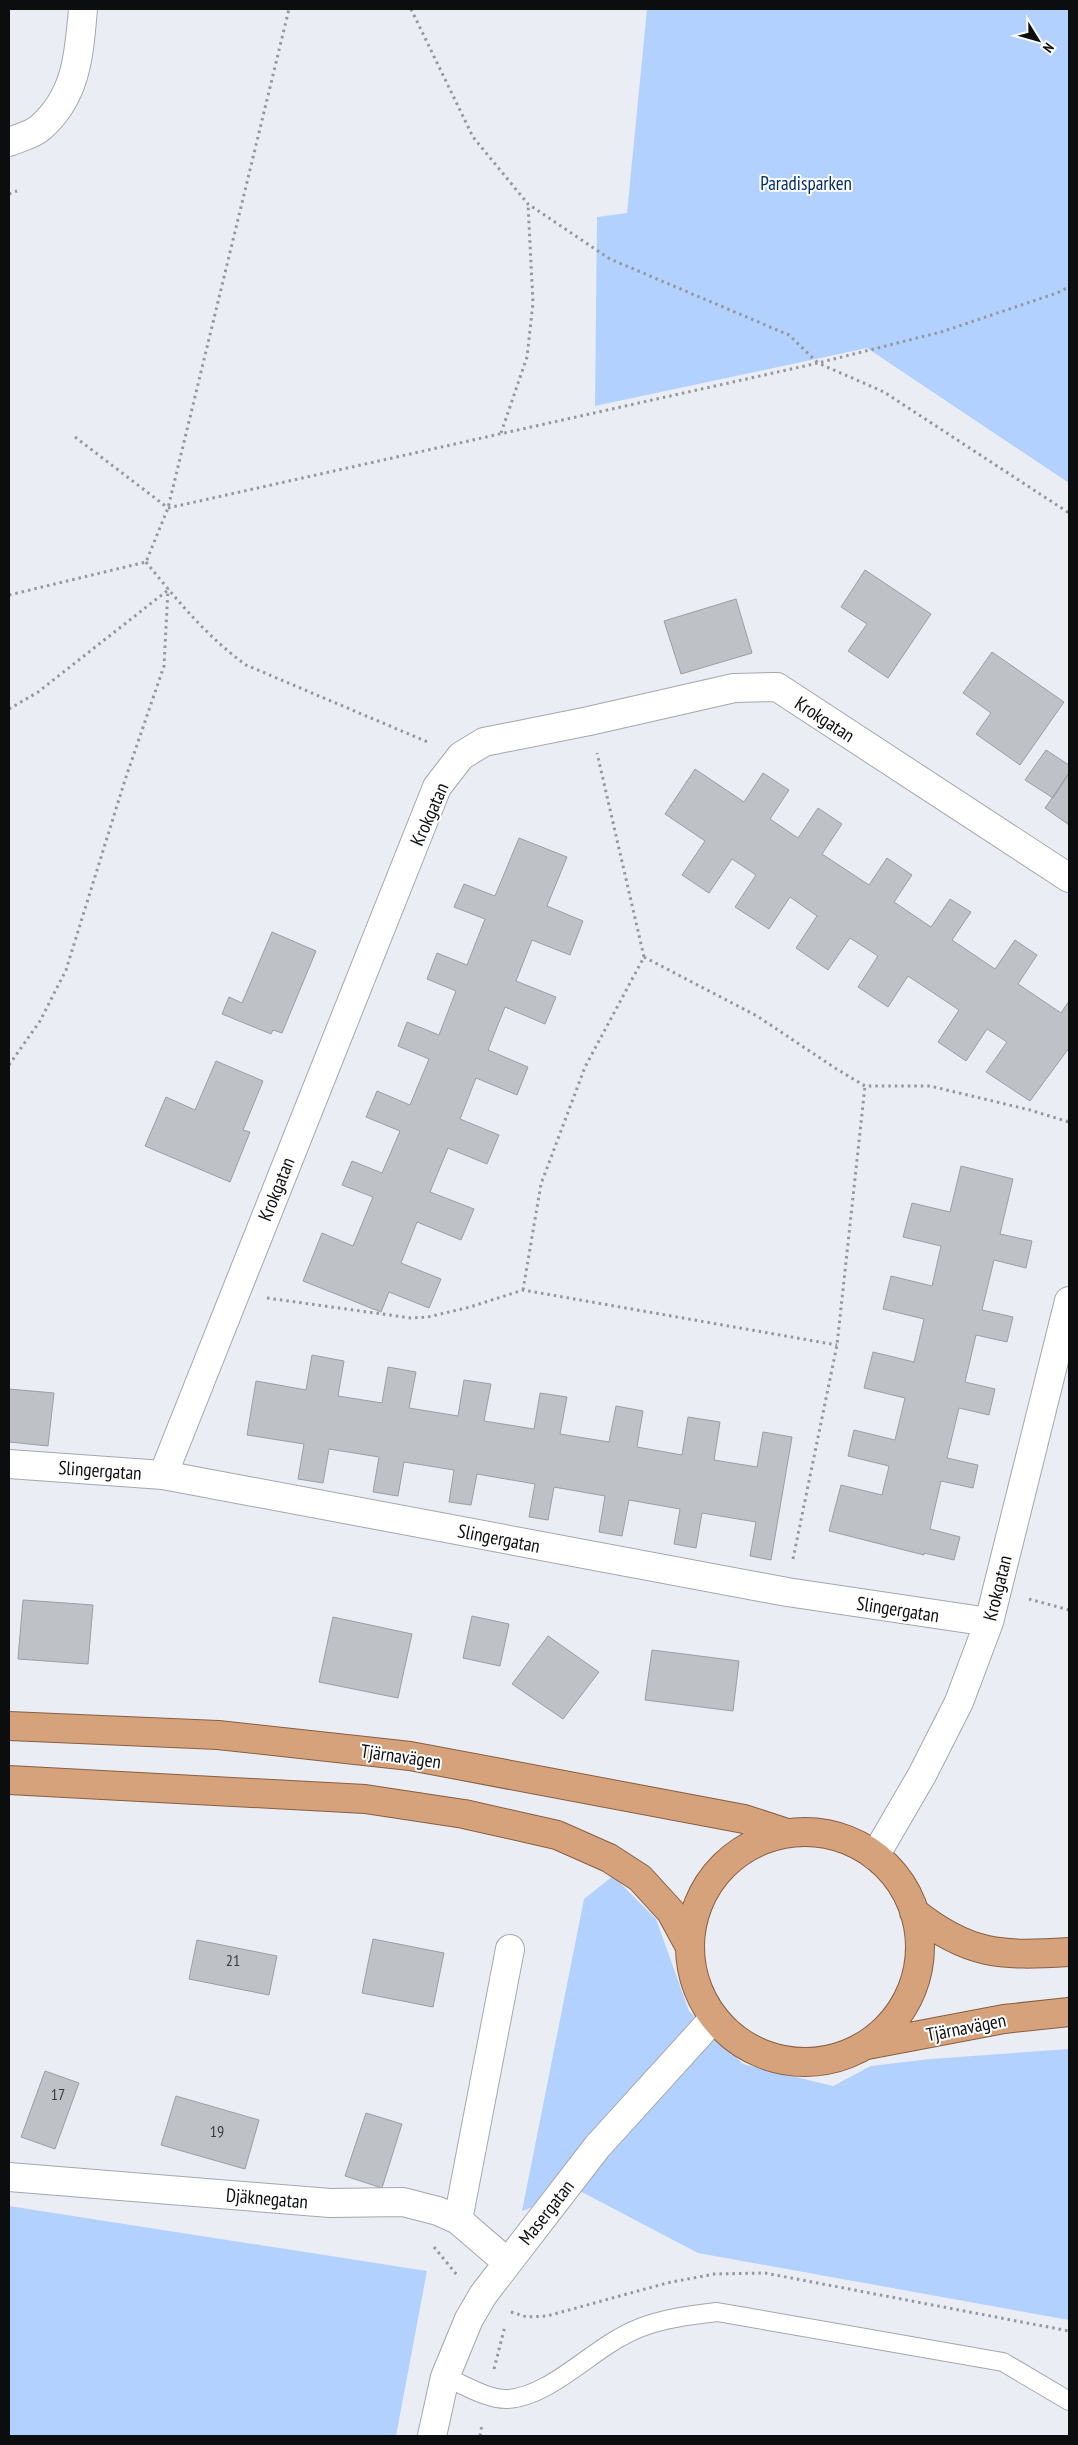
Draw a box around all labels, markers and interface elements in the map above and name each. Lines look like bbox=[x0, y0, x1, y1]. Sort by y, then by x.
north arrow bbox=[1013, 15, 1063, 65]
text: N bbox=[1039, 39, 1058, 56]
park label: Paradisparken bbox=[760, 171, 852, 195]
street label: Krokgatan bbox=[791, 691, 859, 747]
street label: Krokgatan bbox=[405, 779, 453, 849]
street label: Krokgatan bbox=[252, 1154, 300, 1224]
street label: Slingergatan bbox=[58, 1455, 142, 1485]
street label: Slingergatan bbox=[456, 1518, 542, 1558]
street label: Krokgatan bbox=[977, 1553, 1017, 1623]
street label: Slingergatan bbox=[855, 1591, 941, 1627]
street label: Tjärnavägen bbox=[359, 1739, 443, 1773]
house number: 21 bbox=[226, 1950, 240, 1970]
street label: Tjärnavägen bbox=[924, 2008, 1008, 2046]
house number: 17 bbox=[51, 2084, 65, 2104]
house number: 19 bbox=[210, 2121, 224, 2141]
street label: Masergatan bbox=[513, 2175, 579, 2249]
street label: Djäknegatan bbox=[225, 2182, 309, 2214]

